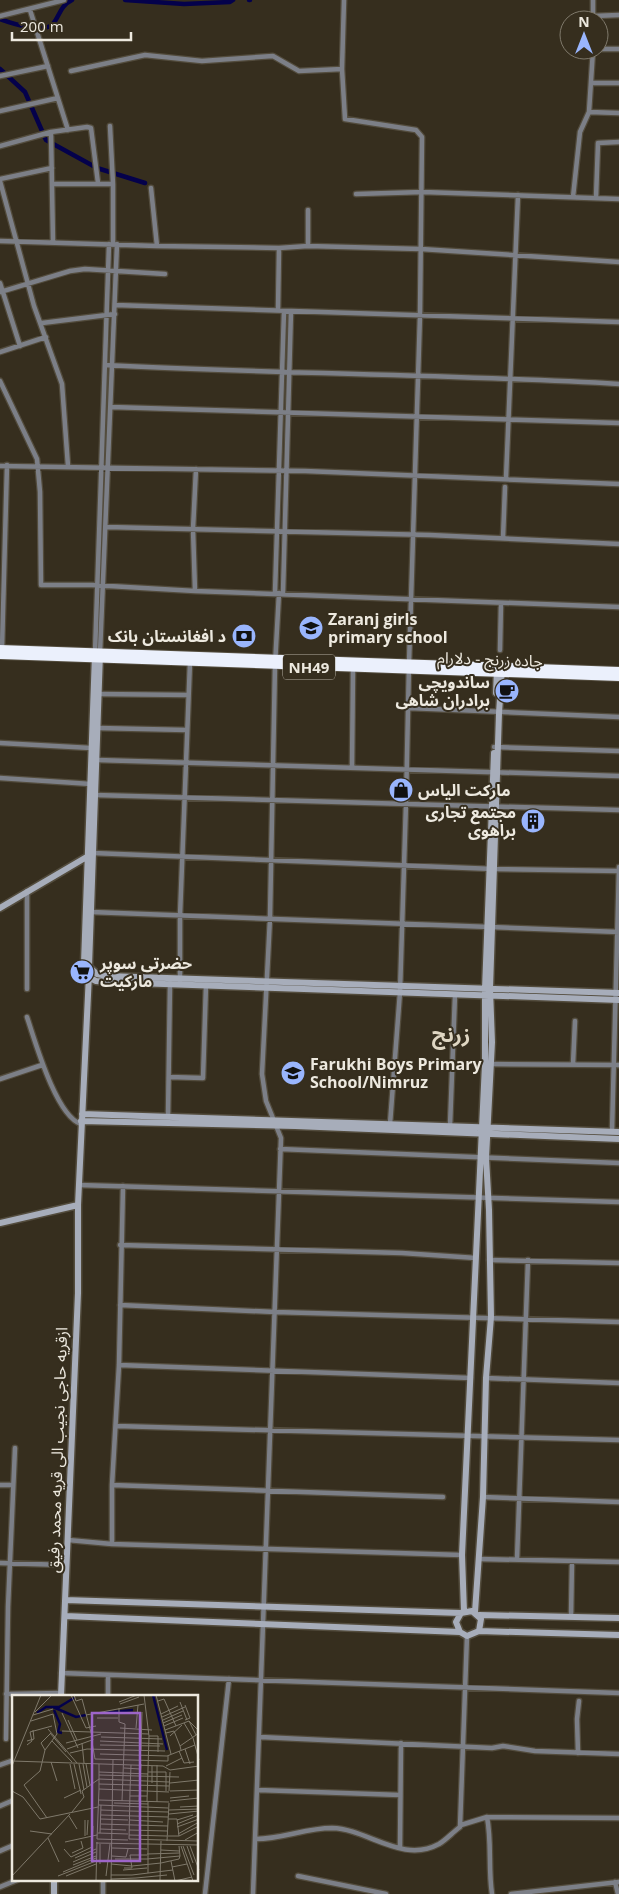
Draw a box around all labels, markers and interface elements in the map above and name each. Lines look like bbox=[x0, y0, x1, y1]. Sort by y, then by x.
scale bar bbox=[12, 10, 131, 42]
north arrow bbox=[559, 10, 609, 60]
text: N bbox=[578, 12, 590, 31]
text: 200 m bbox=[20, 16, 64, 36]
place label: Zaranj girls primary school bbox=[328, 608, 448, 648]
school or university icon: Zaranj girls primary school bbox=[298, 615, 324, 641]
bank icon: د افغانستان بانک bbox=[231, 623, 257, 649]
place label: د افغانستان بانک bbox=[108, 625, 226, 647]
street label: جاده زرنج - دلارام bbox=[437, 646, 543, 674]
road number: NH49 bbox=[283, 654, 335, 680]
place label: ساندویچی برادران شاهی bbox=[396, 671, 490, 711]
cafe icon: ساندویچی برادران شاهی bbox=[494, 678, 520, 704]
shop icon: مارکت الیاس bbox=[388, 777, 414, 803]
place label: مارکت الیاس bbox=[418, 779, 511, 801]
place label: مجتمع تجاری براهوی bbox=[425, 801, 516, 841]
building icon: مجتمع تجاری براهوی bbox=[520, 808, 546, 834]
place label: حضرتی سوپر مارکیت bbox=[99, 952, 192, 992]
supermarket icon: حضرتی سوپر مارکیت bbox=[69, 959, 95, 985]
district label: زرنج bbox=[432, 1020, 470, 1050]
place label: Farukhi Boys Primary School/Nimruz bbox=[310, 1053, 482, 1093]
school or university icon: Farukhi Boys Primary School/Nimruz bbox=[280, 1060, 306, 1086]
street label: ازقریه حاجی نجیب الی قریه محمد رفیق bbox=[42, 1327, 72, 1573]
inset map bbox=[12, 1695, 199, 1882]

